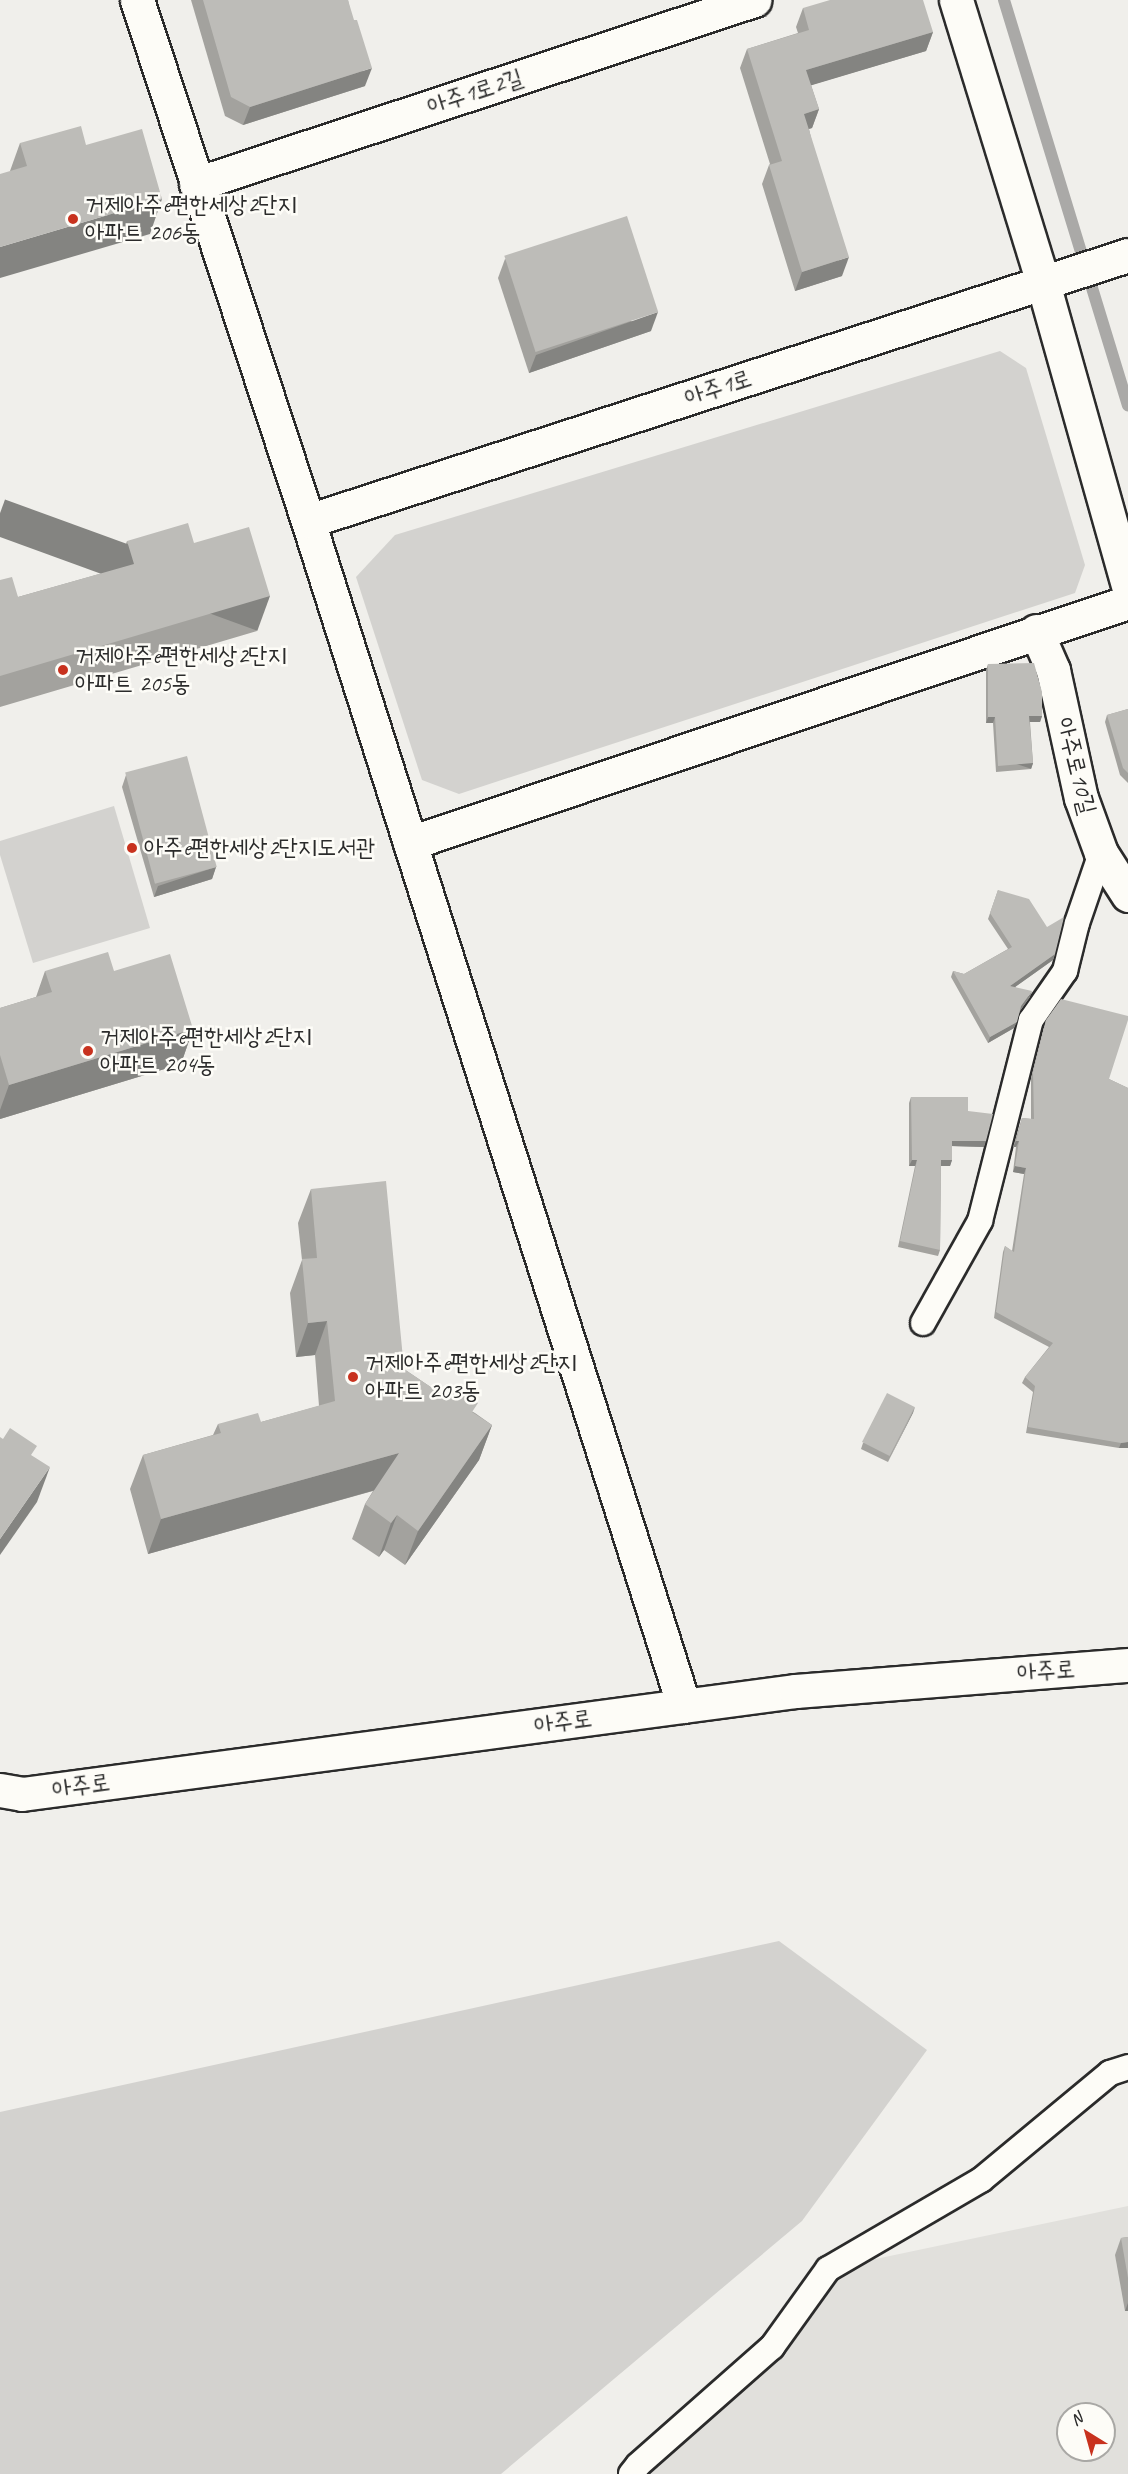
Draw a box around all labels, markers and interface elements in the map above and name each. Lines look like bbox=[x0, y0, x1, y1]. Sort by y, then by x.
street label: 아주1로2길 bbox=[424, 63, 526, 121]
place label: 거제아주e편한세상2단지 아파트 206동 bbox=[85, 191, 297, 247]
marker: 거제아주e편한세상2단지 아파트 206동 bbox=[66, 212, 80, 226]
street label: 아주1로 bbox=[681, 364, 755, 412]
place label: 거제아주e편한세상2단지 아파트 205동 bbox=[75, 642, 287, 698]
marker: 거제아주e편한세상2단지 아파트 205동 bbox=[56, 663, 70, 677]
street label: 아주로10길 bbox=[1050, 715, 1102, 817]
place label: 아주e편한세상2단지도서관 bbox=[144, 834, 375, 862]
marker: 아주e편한세상2단지도서관 bbox=[125, 841, 139, 855]
place label: 거제아주e편한세상2단지 아파트 204동 bbox=[100, 1023, 312, 1079]
marker: 거제아주e편한세상2단지 아파트 204동 bbox=[81, 1044, 95, 1058]
place label: 거제아주e편한세상2단지 아파트 203동 bbox=[365, 1349, 577, 1405]
marker: 거제아주e편한세상2단지 아파트 203동 bbox=[346, 1370, 360, 1384]
street label: 아주로 bbox=[1016, 1655, 1076, 1687]
street label: 아주로 bbox=[532, 1704, 594, 1740]
street label: 아주로 bbox=[50, 1768, 112, 1804]
north arrow bbox=[1056, 2402, 1116, 2462]
text: N bbox=[1066, 2408, 1086, 2430]

